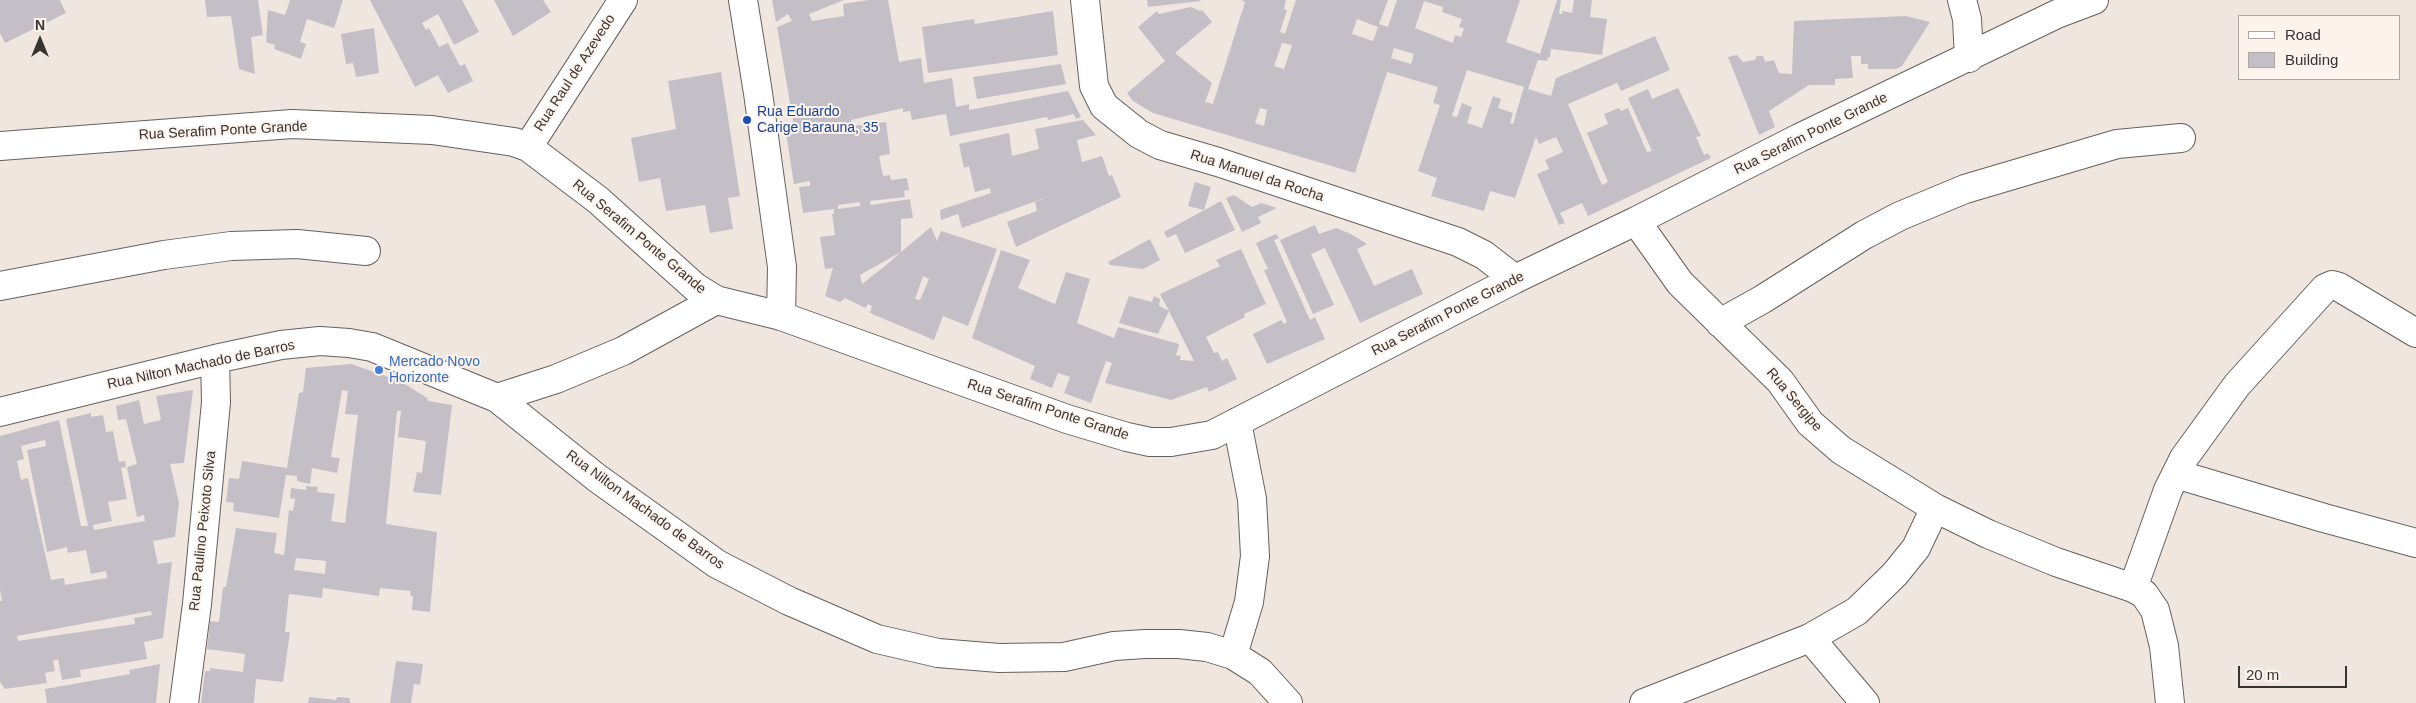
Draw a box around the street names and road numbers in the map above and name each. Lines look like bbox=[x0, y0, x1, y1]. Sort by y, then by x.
street label: Rua Raul de Azevedo bbox=[531, 11, 619, 135]
street label: Rua Serafim Ponte Grande bbox=[1731, 89, 1891, 179]
street label: Rua Serafim Ponte Grande bbox=[138, 118, 308, 144]
street label: Rua Manuel da Rocha bbox=[1188, 146, 1326, 206]
street label: Rua Serafim Ponte Grande bbox=[569, 176, 709, 298]
street label: Rua Serafim Ponte Grande bbox=[1369, 268, 1527, 360]
street label: Rua Nilton Machado de Barros bbox=[106, 337, 296, 393]
street label: Rua Sergipe bbox=[1763, 365, 1825, 435]
street label: Rua Serafim Ponte Grande bbox=[965, 376, 1131, 444]
street label: Rua Nilton Machado de Barros bbox=[563, 447, 727, 573]
street label: Rua Paulino Peixoto Silva bbox=[186, 450, 220, 612]

